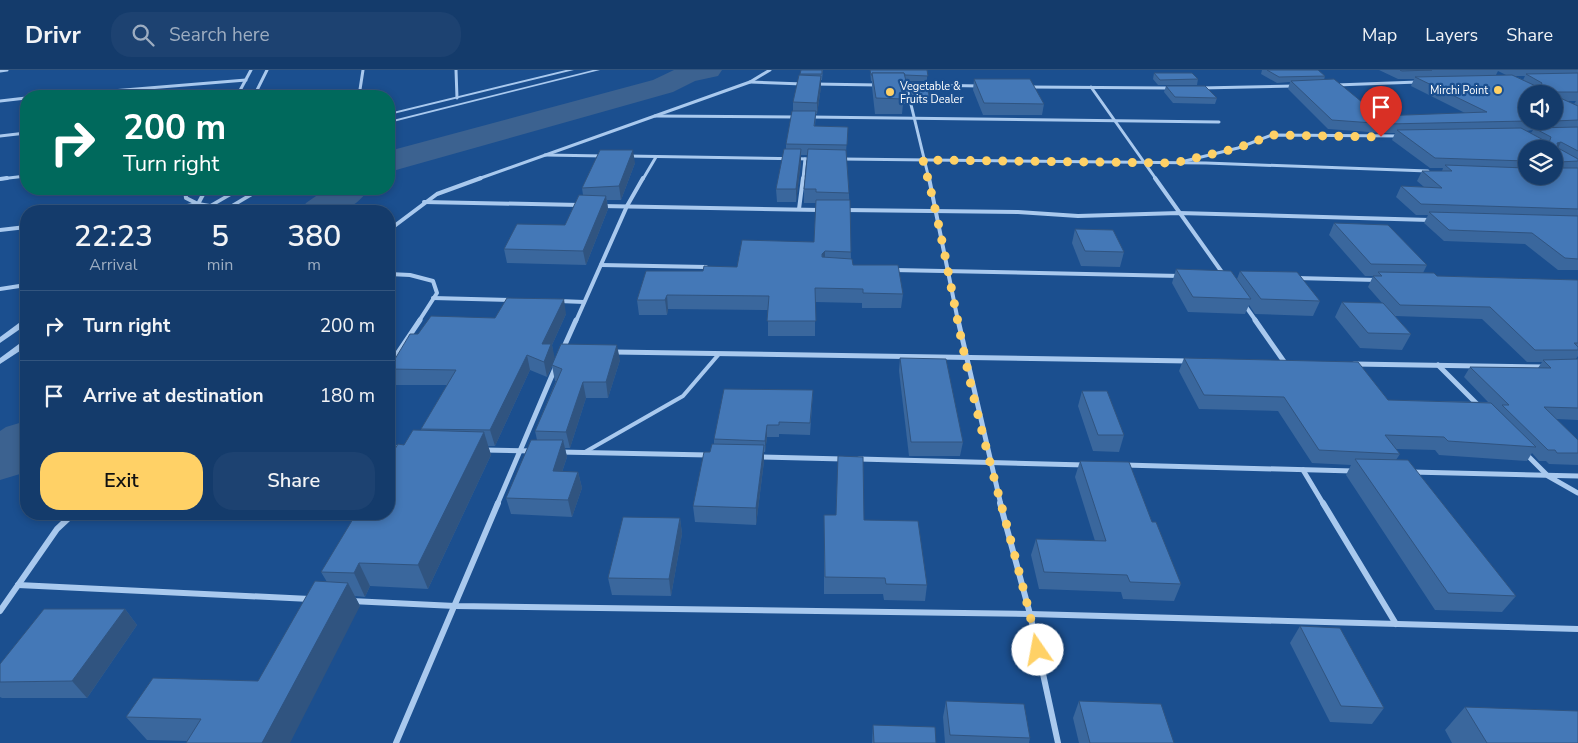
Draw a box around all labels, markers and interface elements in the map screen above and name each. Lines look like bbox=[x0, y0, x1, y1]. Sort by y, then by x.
search box bbox=[111, 12, 461, 57]
text: Drivr bbox=[25, 19, 81, 51]
icon: search bbox=[129, 21, 157, 49]
text: Search here bbox=[169, 22, 270, 48]
text: Map bbox=[1362, 23, 1397, 47]
text: Layers bbox=[1425, 23, 1478, 47]
text: Share bbox=[1506, 23, 1553, 47]
place label: Vegetable & Fruits Dealer bbox=[899, 79, 963, 107]
place label: Mirchi Point bbox=[1430, 83, 1488, 98]
marker: Mirchi Point bbox=[1492, 84, 1504, 96]
map controls bbox=[1518, 85, 1563, 185]
button: sound bbox=[1518, 85, 1563, 130]
marker: Vegetable & Fruits Dealer bbox=[884, 86, 896, 98]
pin bbox=[1360, 86, 1402, 137]
icon: arrive bbox=[1367, 93, 1395, 121]
text: 200 m bbox=[123, 104, 226, 151]
icon: right bbox=[40, 110, 105, 175]
button: layers bbox=[1518, 140, 1563, 185]
text: Turn right bbox=[123, 149, 219, 179]
text: 22:23 bbox=[74, 216, 153, 257]
text: 5 bbox=[211, 216, 229, 257]
text: 380 bbox=[287, 216, 341, 257]
text: Arrival bbox=[89, 254, 137, 276]
text: min bbox=[207, 254, 233, 276]
text: m bbox=[307, 254, 321, 276]
icon: right bbox=[40, 312, 68, 340]
text: Turn right bbox=[83, 313, 170, 339]
text: 200 m bbox=[320, 313, 375, 339]
icon: arrive bbox=[40, 382, 68, 410]
text: Arrive at destination bbox=[83, 383, 264, 409]
text: 180 m bbox=[320, 383, 375, 409]
button: Exit bbox=[40, 452, 203, 510]
button: Share bbox=[213, 452, 375, 510]
position arrow bbox=[1011, 623, 1063, 675]

